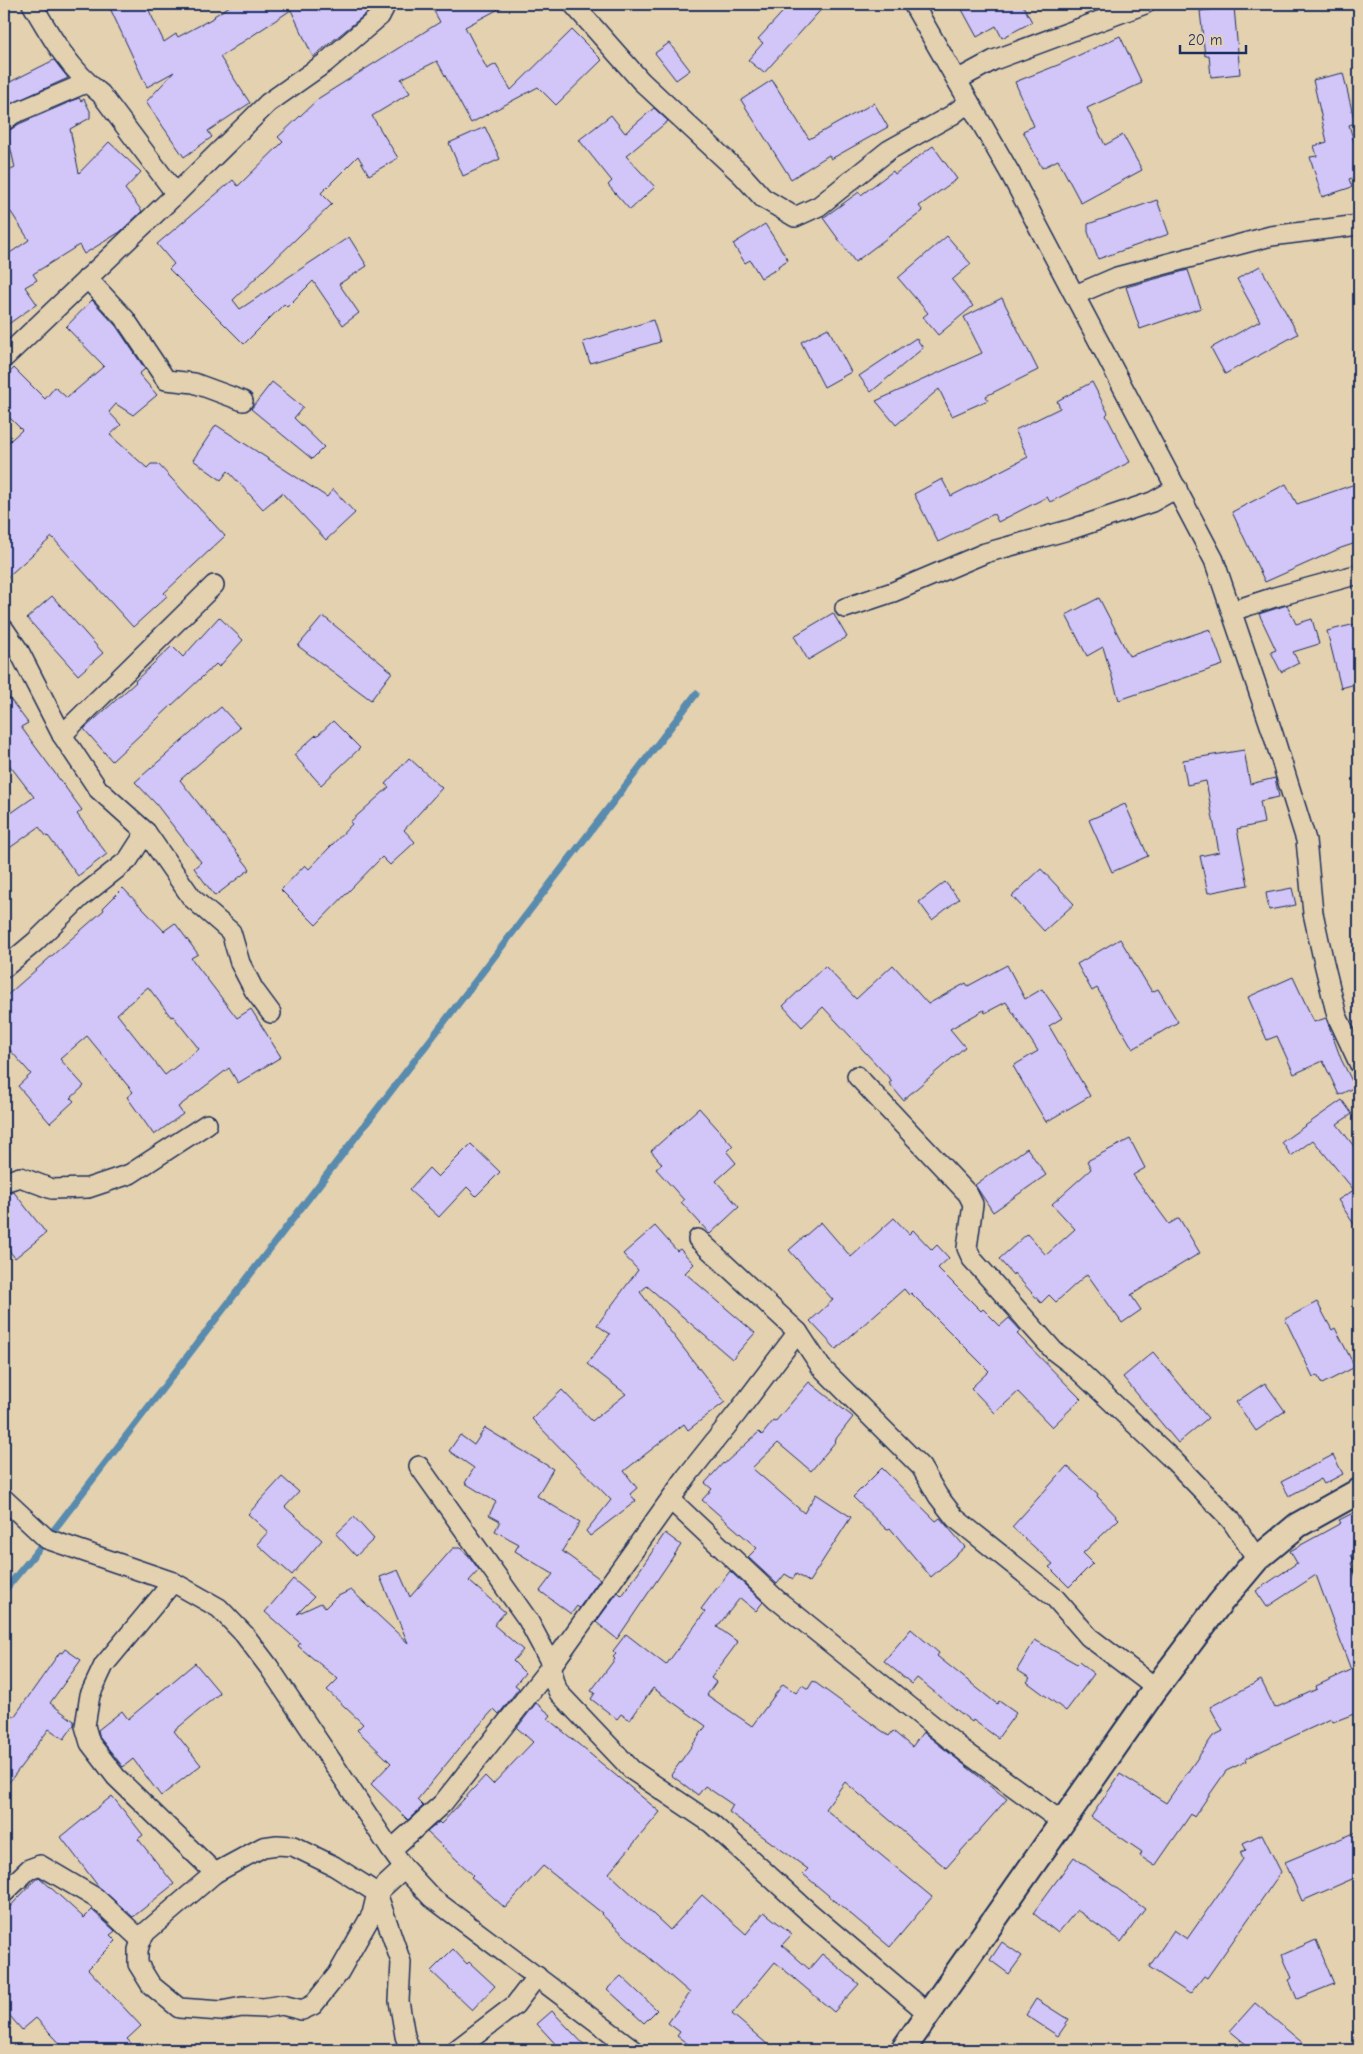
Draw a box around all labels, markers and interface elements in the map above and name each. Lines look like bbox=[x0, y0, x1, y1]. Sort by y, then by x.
scale bar bbox=[1180, 22, 1247, 54]
text: 20 m bbox=[1188, 31, 1222, 49]

